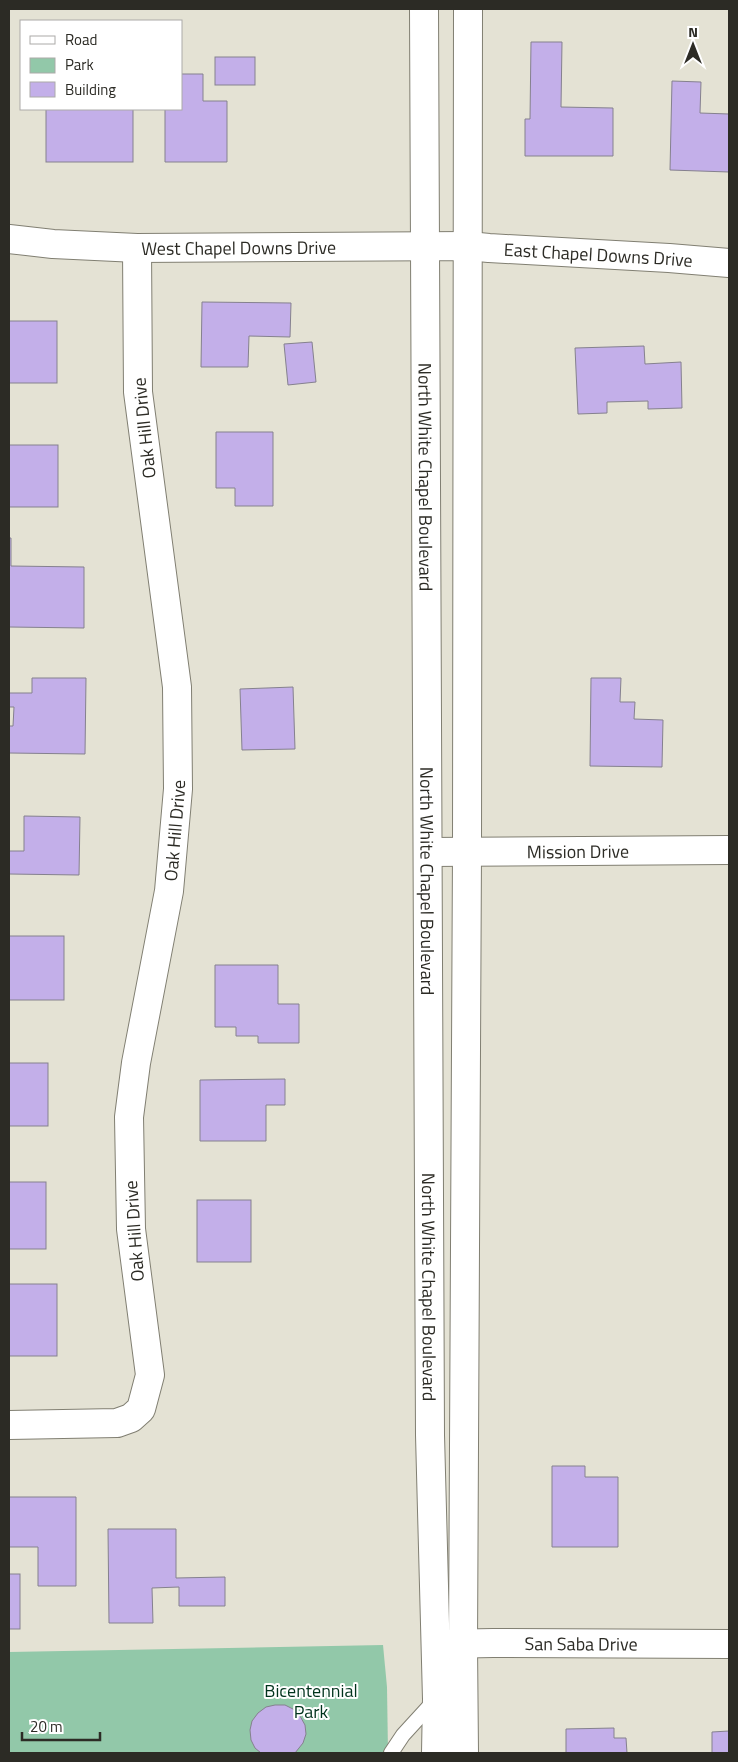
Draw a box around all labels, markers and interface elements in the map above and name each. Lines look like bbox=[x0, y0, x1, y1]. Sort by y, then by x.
legend bbox=[20, 20, 182, 110]
north arrow bbox=[668, 20, 718, 70]
text: N bbox=[688, 21, 698, 42]
text: Road bbox=[65, 28, 97, 51]
text: Park bbox=[65, 53, 94, 76]
text: Building bbox=[65, 78, 116, 101]
street label: West Chapel Downs Drive bbox=[141, 233, 336, 261]
street label: East Chapel Downs Drive bbox=[503, 235, 694, 273]
street label: North White Chapel Boulevard bbox=[412, 363, 440, 591]
street label: Oak Hill Drive bbox=[125, 376, 163, 480]
street label: North White Chapel Boulevard bbox=[414, 767, 442, 995]
street label: Oak Hill Drive bbox=[156, 780, 192, 882]
street label: Mission Drive bbox=[527, 837, 629, 865]
street label: North White Chapel Boulevard bbox=[415, 1173, 443, 1401]
street label: Oak Hill Drive bbox=[117, 1180, 151, 1282]
street label: San Saba Drive bbox=[524, 1630, 638, 1657]
park label: Bicentennial Park bbox=[264, 1677, 358, 1725]
scale bar bbox=[22, 1710, 100, 1742]
text: 20 m bbox=[30, 1715, 63, 1738]

